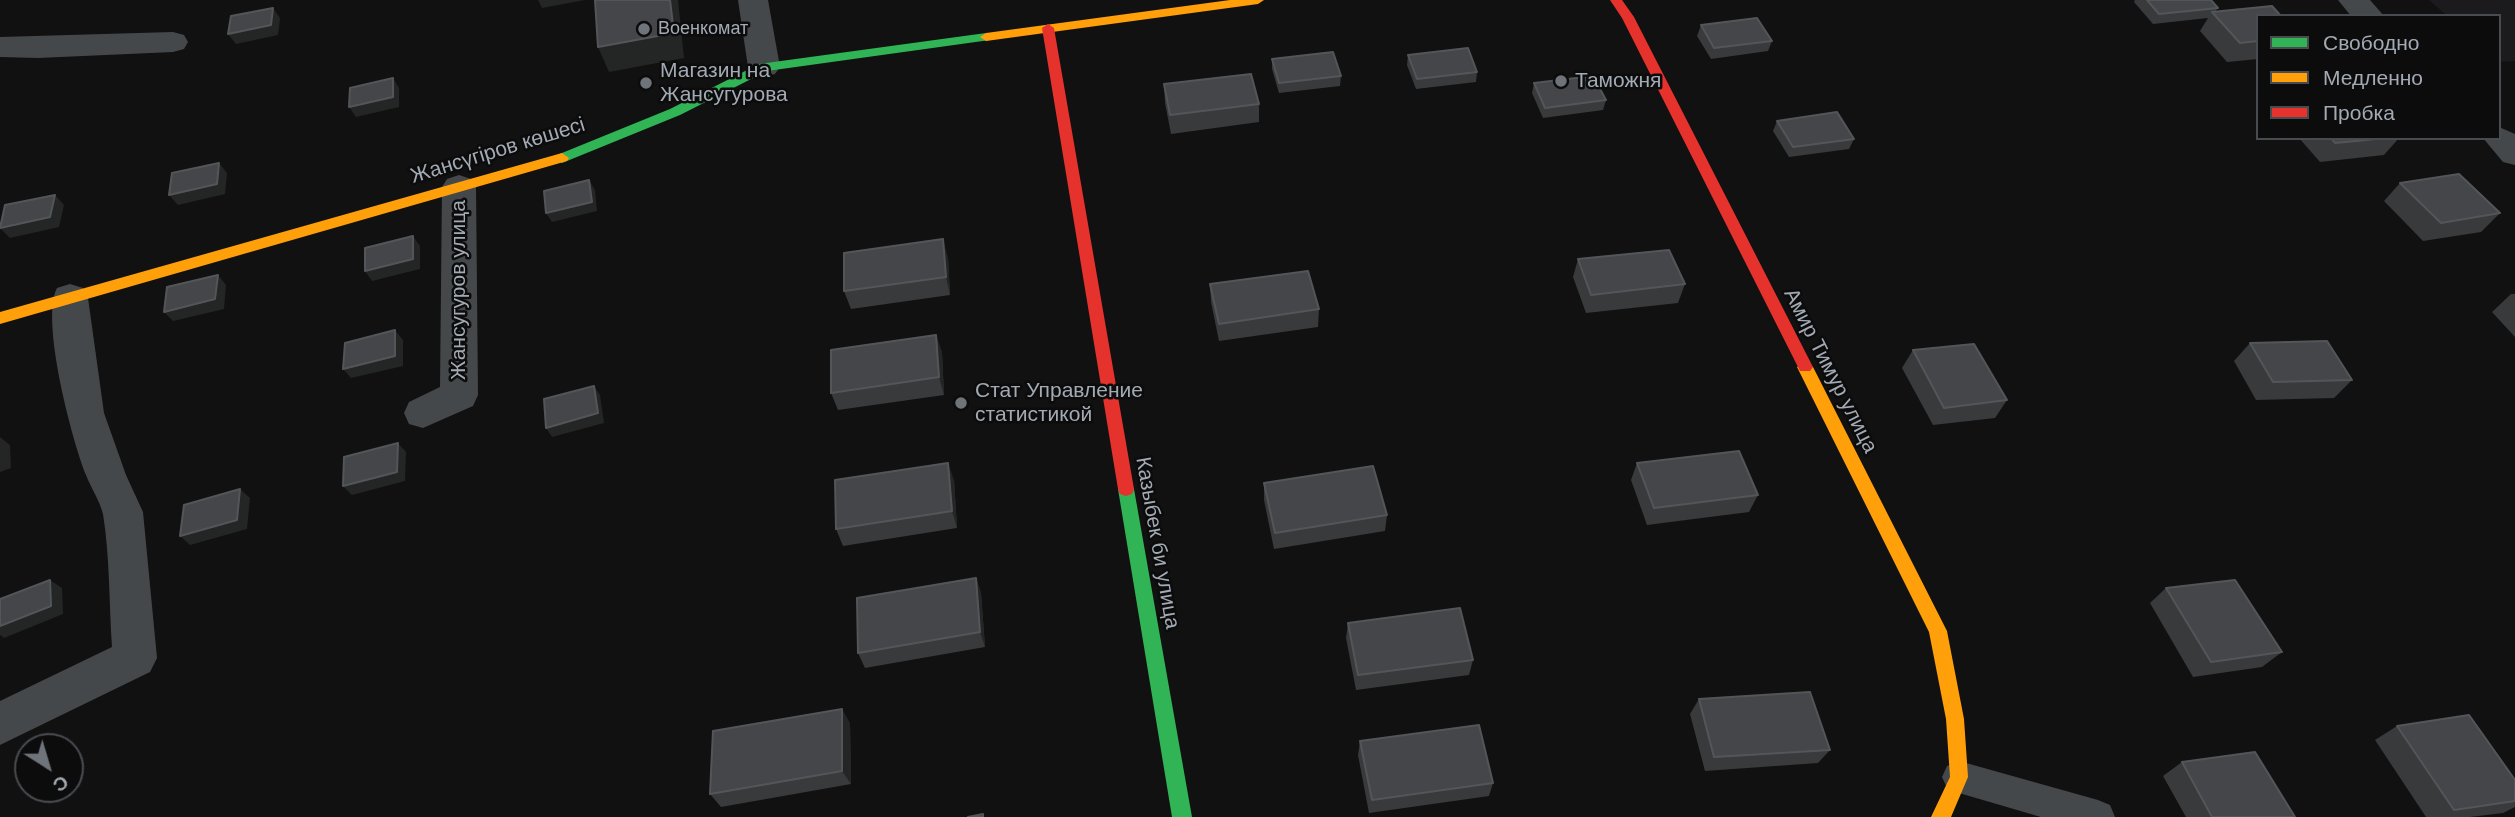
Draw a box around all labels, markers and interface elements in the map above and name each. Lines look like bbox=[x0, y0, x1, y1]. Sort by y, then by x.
legend bbox=[2256, 14, 2501, 140]
place label: Военкомат bbox=[658, 18, 748, 40]
marker: Военкомат bbox=[636, 21, 652, 37]
text: Свободно bbox=[2323, 31, 2420, 54]
place label: Магазин на Жансугурова bbox=[660, 58, 788, 108]
text: Медленно bbox=[2323, 66, 2423, 89]
place label: Таможня bbox=[1575, 68, 1661, 94]
marker: Таможня bbox=[1553, 73, 1569, 89]
marker: Магазин на Жансугурова bbox=[638, 75, 654, 91]
text: Пробка bbox=[2323, 101, 2395, 124]
street label: Жансүгіров көшесі bbox=[408, 112, 588, 190]
street label: Жансугуров улица bbox=[446, 200, 472, 380]
street label: Амир Тимур улица bbox=[1778, 284, 1882, 458]
place label: Стат Управление статистикой bbox=[975, 378, 1143, 428]
marker: Стат Управление статистикой bbox=[953, 395, 969, 411]
street label: Казыбек би улица bbox=[1129, 455, 1185, 631]
north arrow bbox=[14, 733, 84, 803]
text: С bbox=[49, 771, 73, 796]

